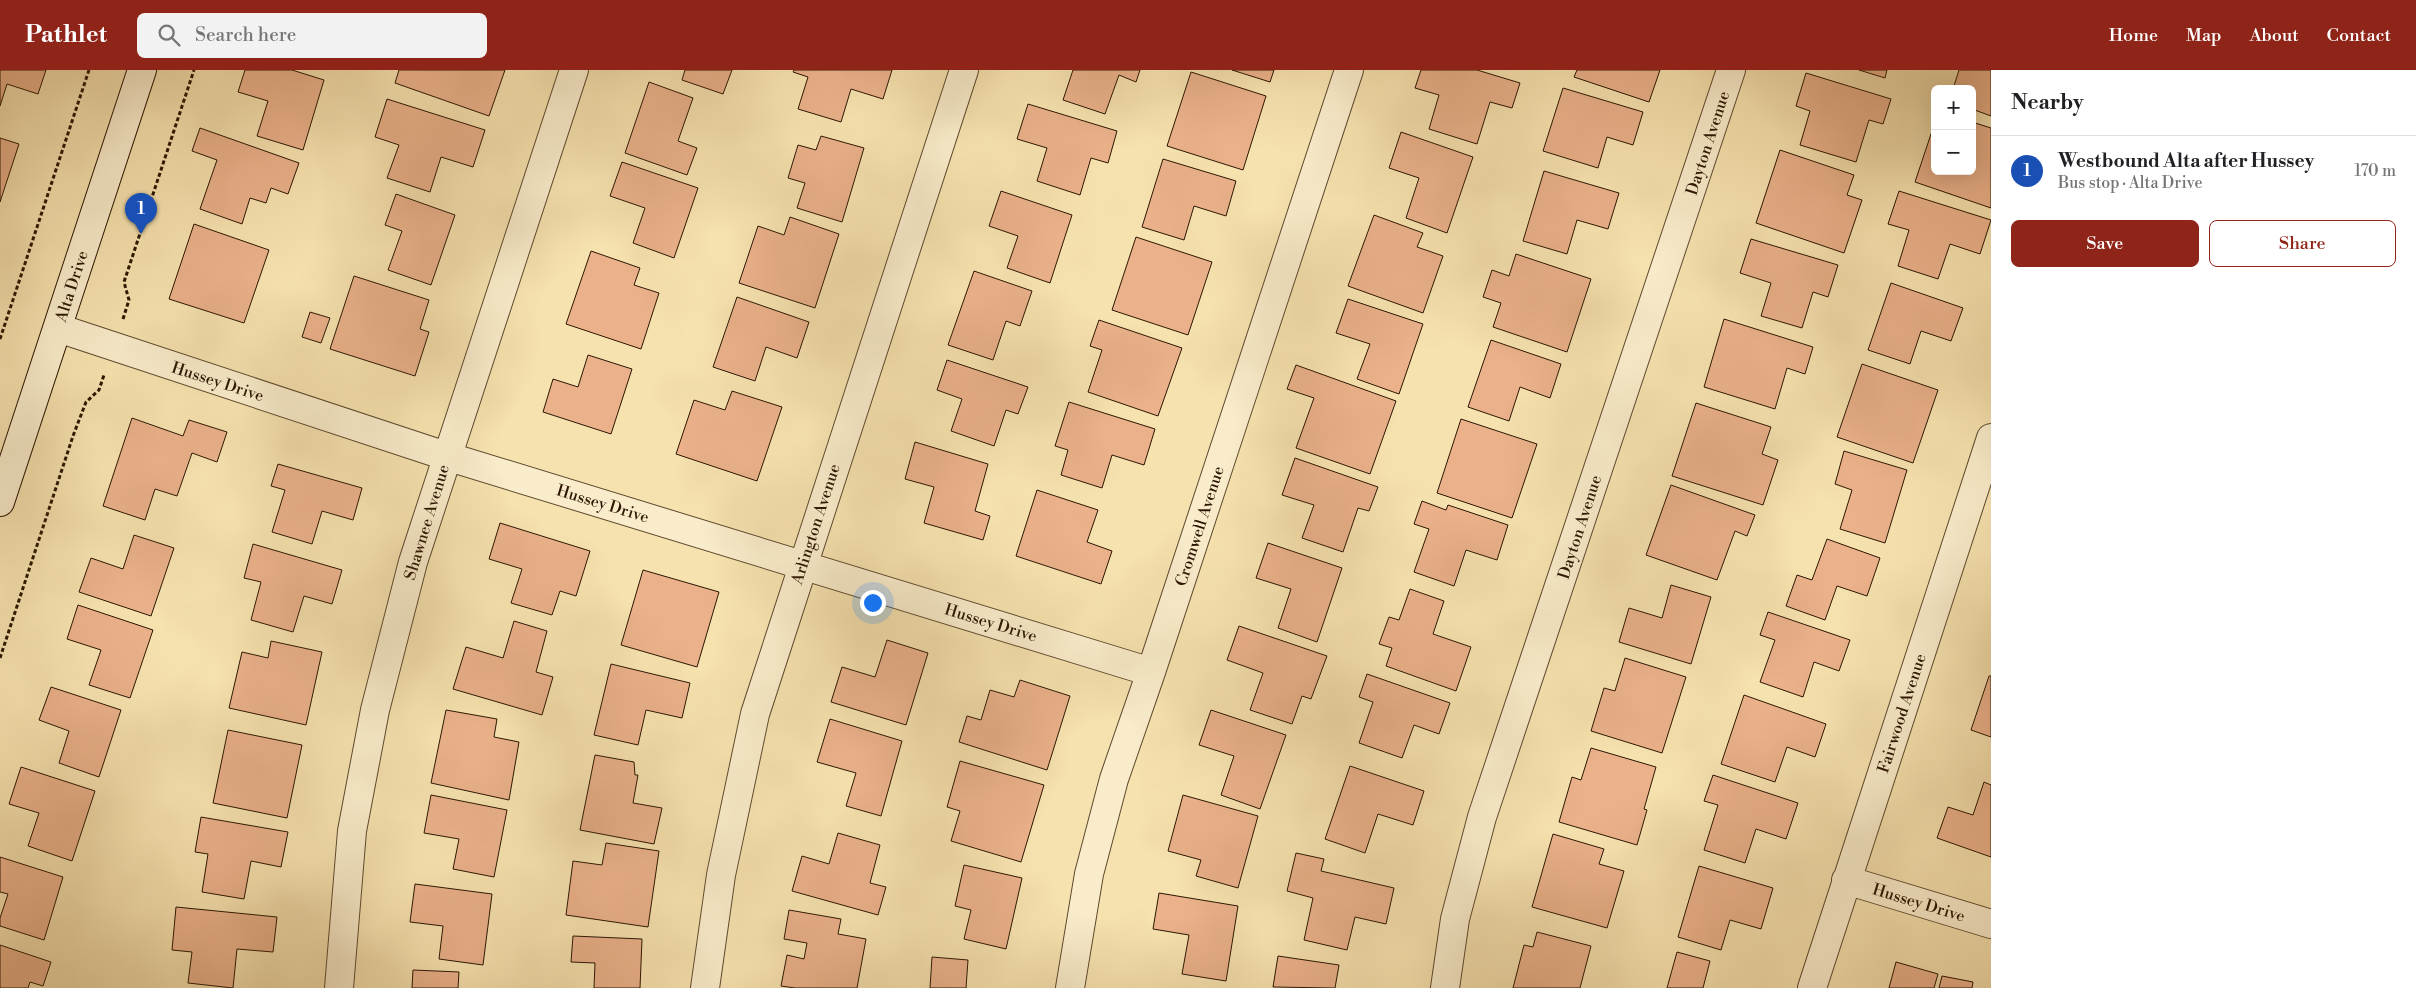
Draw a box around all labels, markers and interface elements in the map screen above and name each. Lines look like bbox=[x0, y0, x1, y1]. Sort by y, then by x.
search box bbox=[137, 13, 487, 58]
text: Pathlet bbox=[25, 20, 107, 50]
icon: search bbox=[155, 21, 183, 49]
text: Search here bbox=[195, 23, 296, 47]
text: Home bbox=[2109, 24, 2158, 47]
text: Map bbox=[2186, 24, 2222, 47]
text: About bbox=[2250, 24, 2299, 47]
text: Contact bbox=[2327, 24, 2391, 47]
map controls bbox=[1931, 85, 1976, 175]
button: + bbox=[1931, 85, 1976, 130]
street label: Dayton Avenue bbox=[1682, 89, 1734, 198]
text: Nearby bbox=[2011, 90, 2084, 116]
button: − bbox=[1931, 130, 1976, 175]
text: Westbound Alta after Hussey bbox=[2058, 149, 2314, 173]
text: 1 bbox=[2023, 161, 2031, 181]
text: 170 m bbox=[2354, 161, 2396, 181]
text: Bus stop · Alta Drive bbox=[2058, 173, 2203, 193]
pin: 1 bbox=[125, 193, 157, 234]
button: Save bbox=[2011, 220, 2199, 267]
button: Share bbox=[2209, 220, 2396, 267]
street label: Alta Drive bbox=[51, 248, 93, 325]
street label: Hussey Drive bbox=[169, 358, 266, 406]
street label: Shawnee Avenue bbox=[400, 462, 454, 582]
street label: Arlington Avenue bbox=[787, 462, 845, 588]
street label: Cromwell Avenue bbox=[1171, 464, 1229, 589]
street label: Dayton Avenue bbox=[1554, 473, 1606, 582]
street label: Hussey Drive bbox=[554, 480, 651, 528]
your location bbox=[860, 590, 886, 616]
street label: Hussey Drive bbox=[942, 599, 1039, 647]
street label: Fairwood Avenue bbox=[1873, 651, 1931, 776]
street label: Hussey Drive bbox=[1870, 879, 1967, 927]

